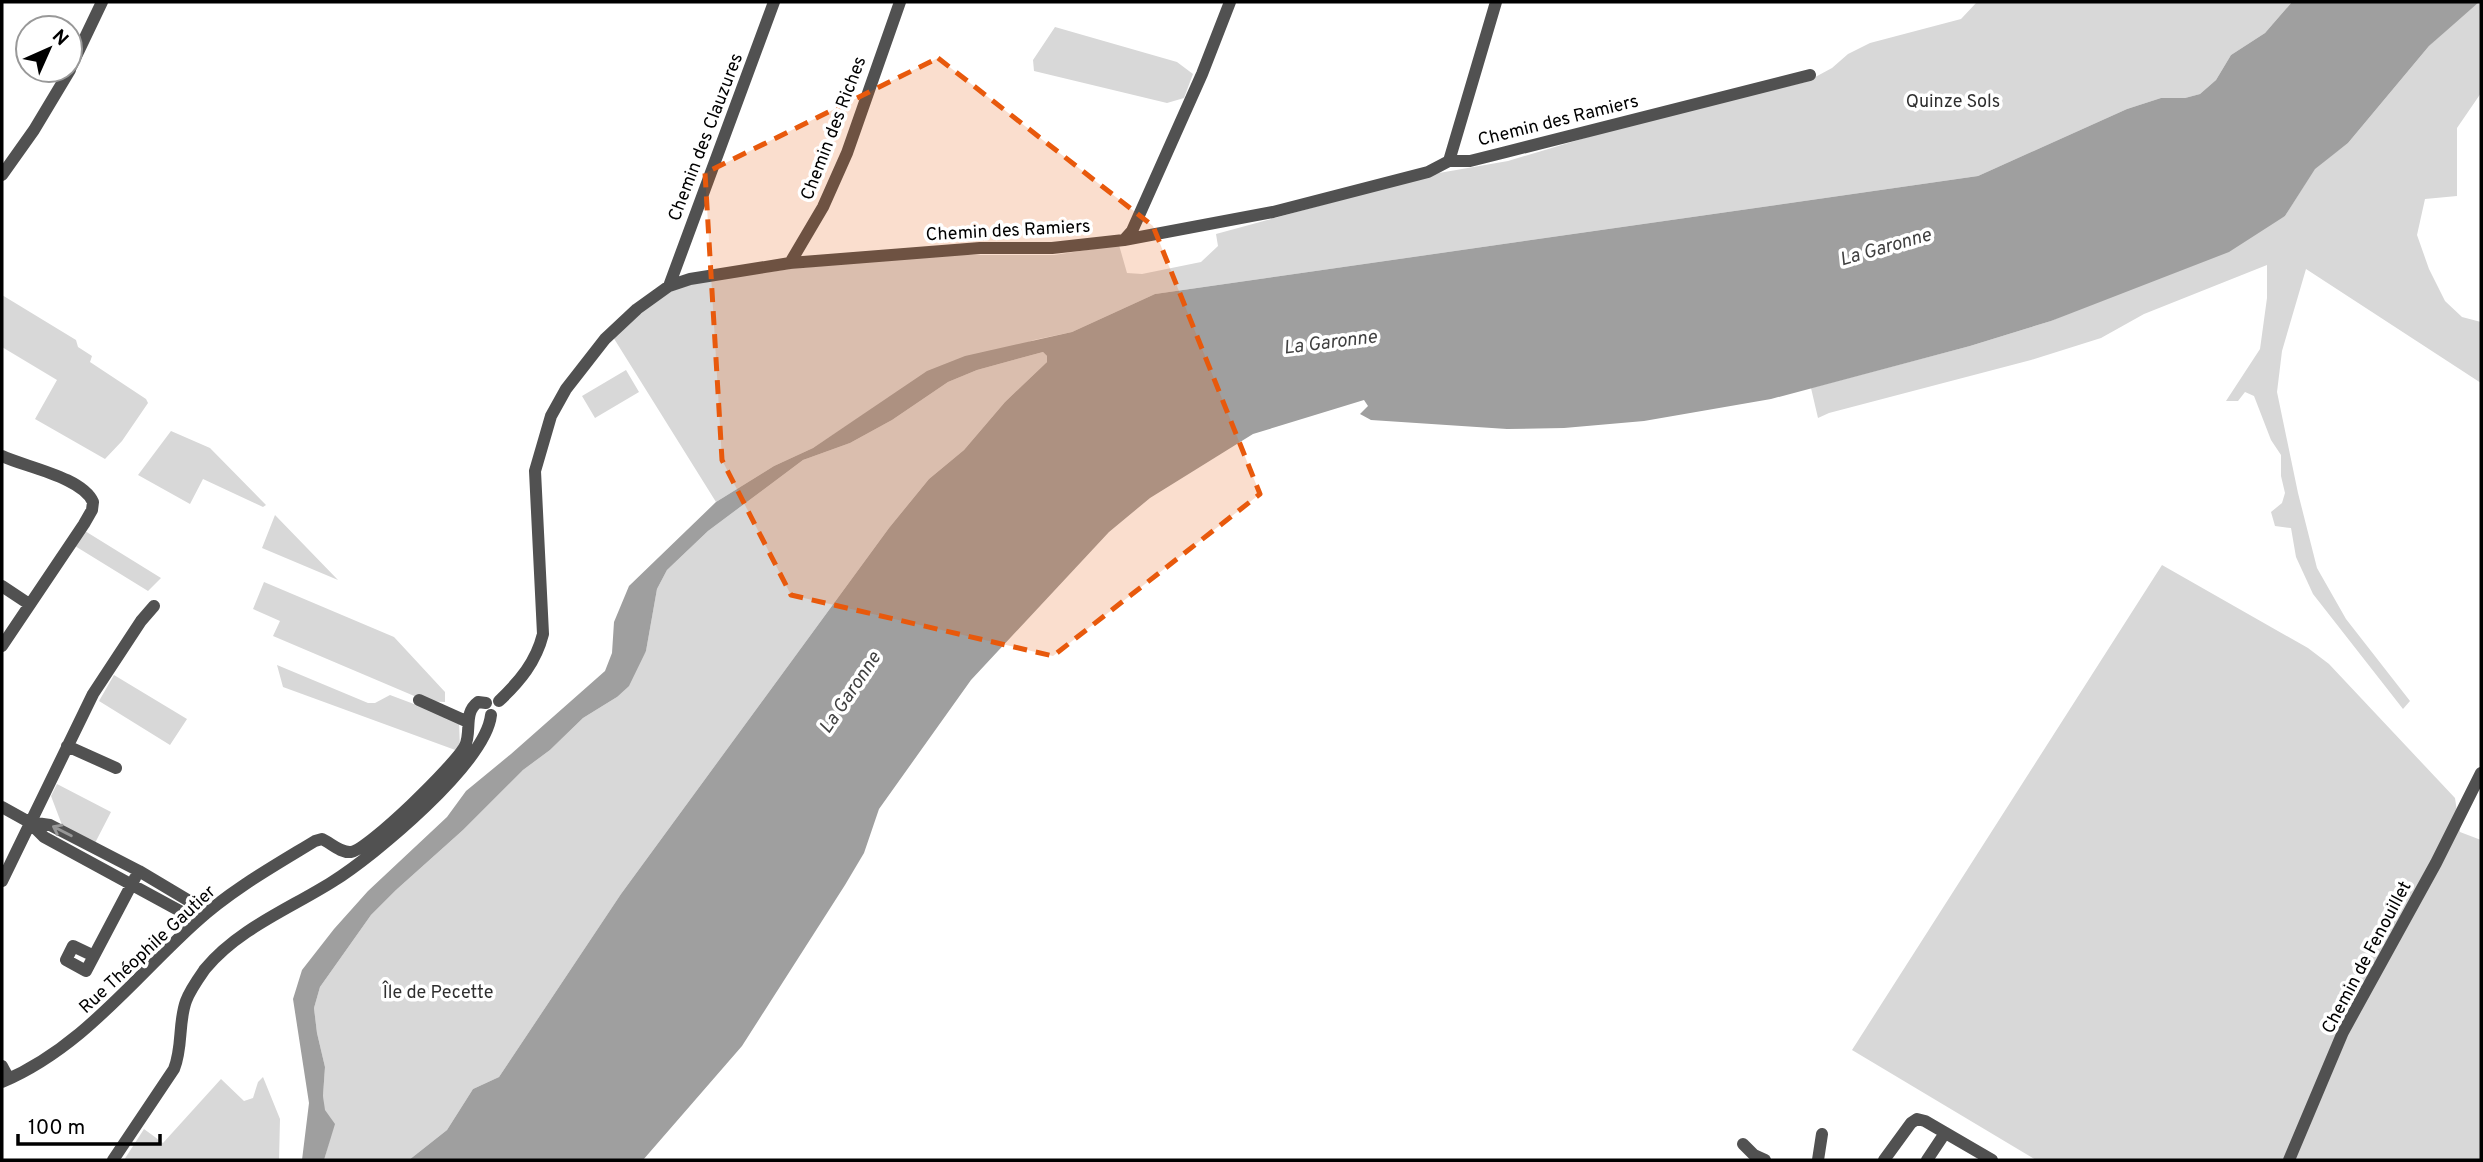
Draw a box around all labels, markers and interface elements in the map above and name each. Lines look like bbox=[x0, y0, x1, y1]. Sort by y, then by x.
north arrow bbox=[14, 14, 84, 84]
text: N bbox=[46, 25, 73, 52]
street label: Chemin des Clauzures bbox=[664, 50, 749, 225]
street label: Chemin des Riches bbox=[796, 53, 872, 204]
street label: Chemin des Ramiers bbox=[1476, 90, 1641, 153]
park label: Quinze Sols bbox=[1906, 91, 2000, 114]
street label: Chemin des Ramiers bbox=[925, 216, 1091, 247]
water label: La Garonne bbox=[1837, 223, 1934, 272]
water label: La Garonne bbox=[1282, 325, 1379, 361]
water label: La Garonne bbox=[814, 647, 887, 739]
one-way arrow bbox=[52, 824, 72, 838]
street label: Chemin de Fenouillet bbox=[2317, 877, 2417, 1038]
street label: Rue Théophile Gautier bbox=[75, 881, 221, 1019]
park label: Île de Pecette bbox=[382, 980, 493, 1005]
scale bar bbox=[18, 1102, 159, 1146]
text: 100 m bbox=[28, 1115, 85, 1142]

